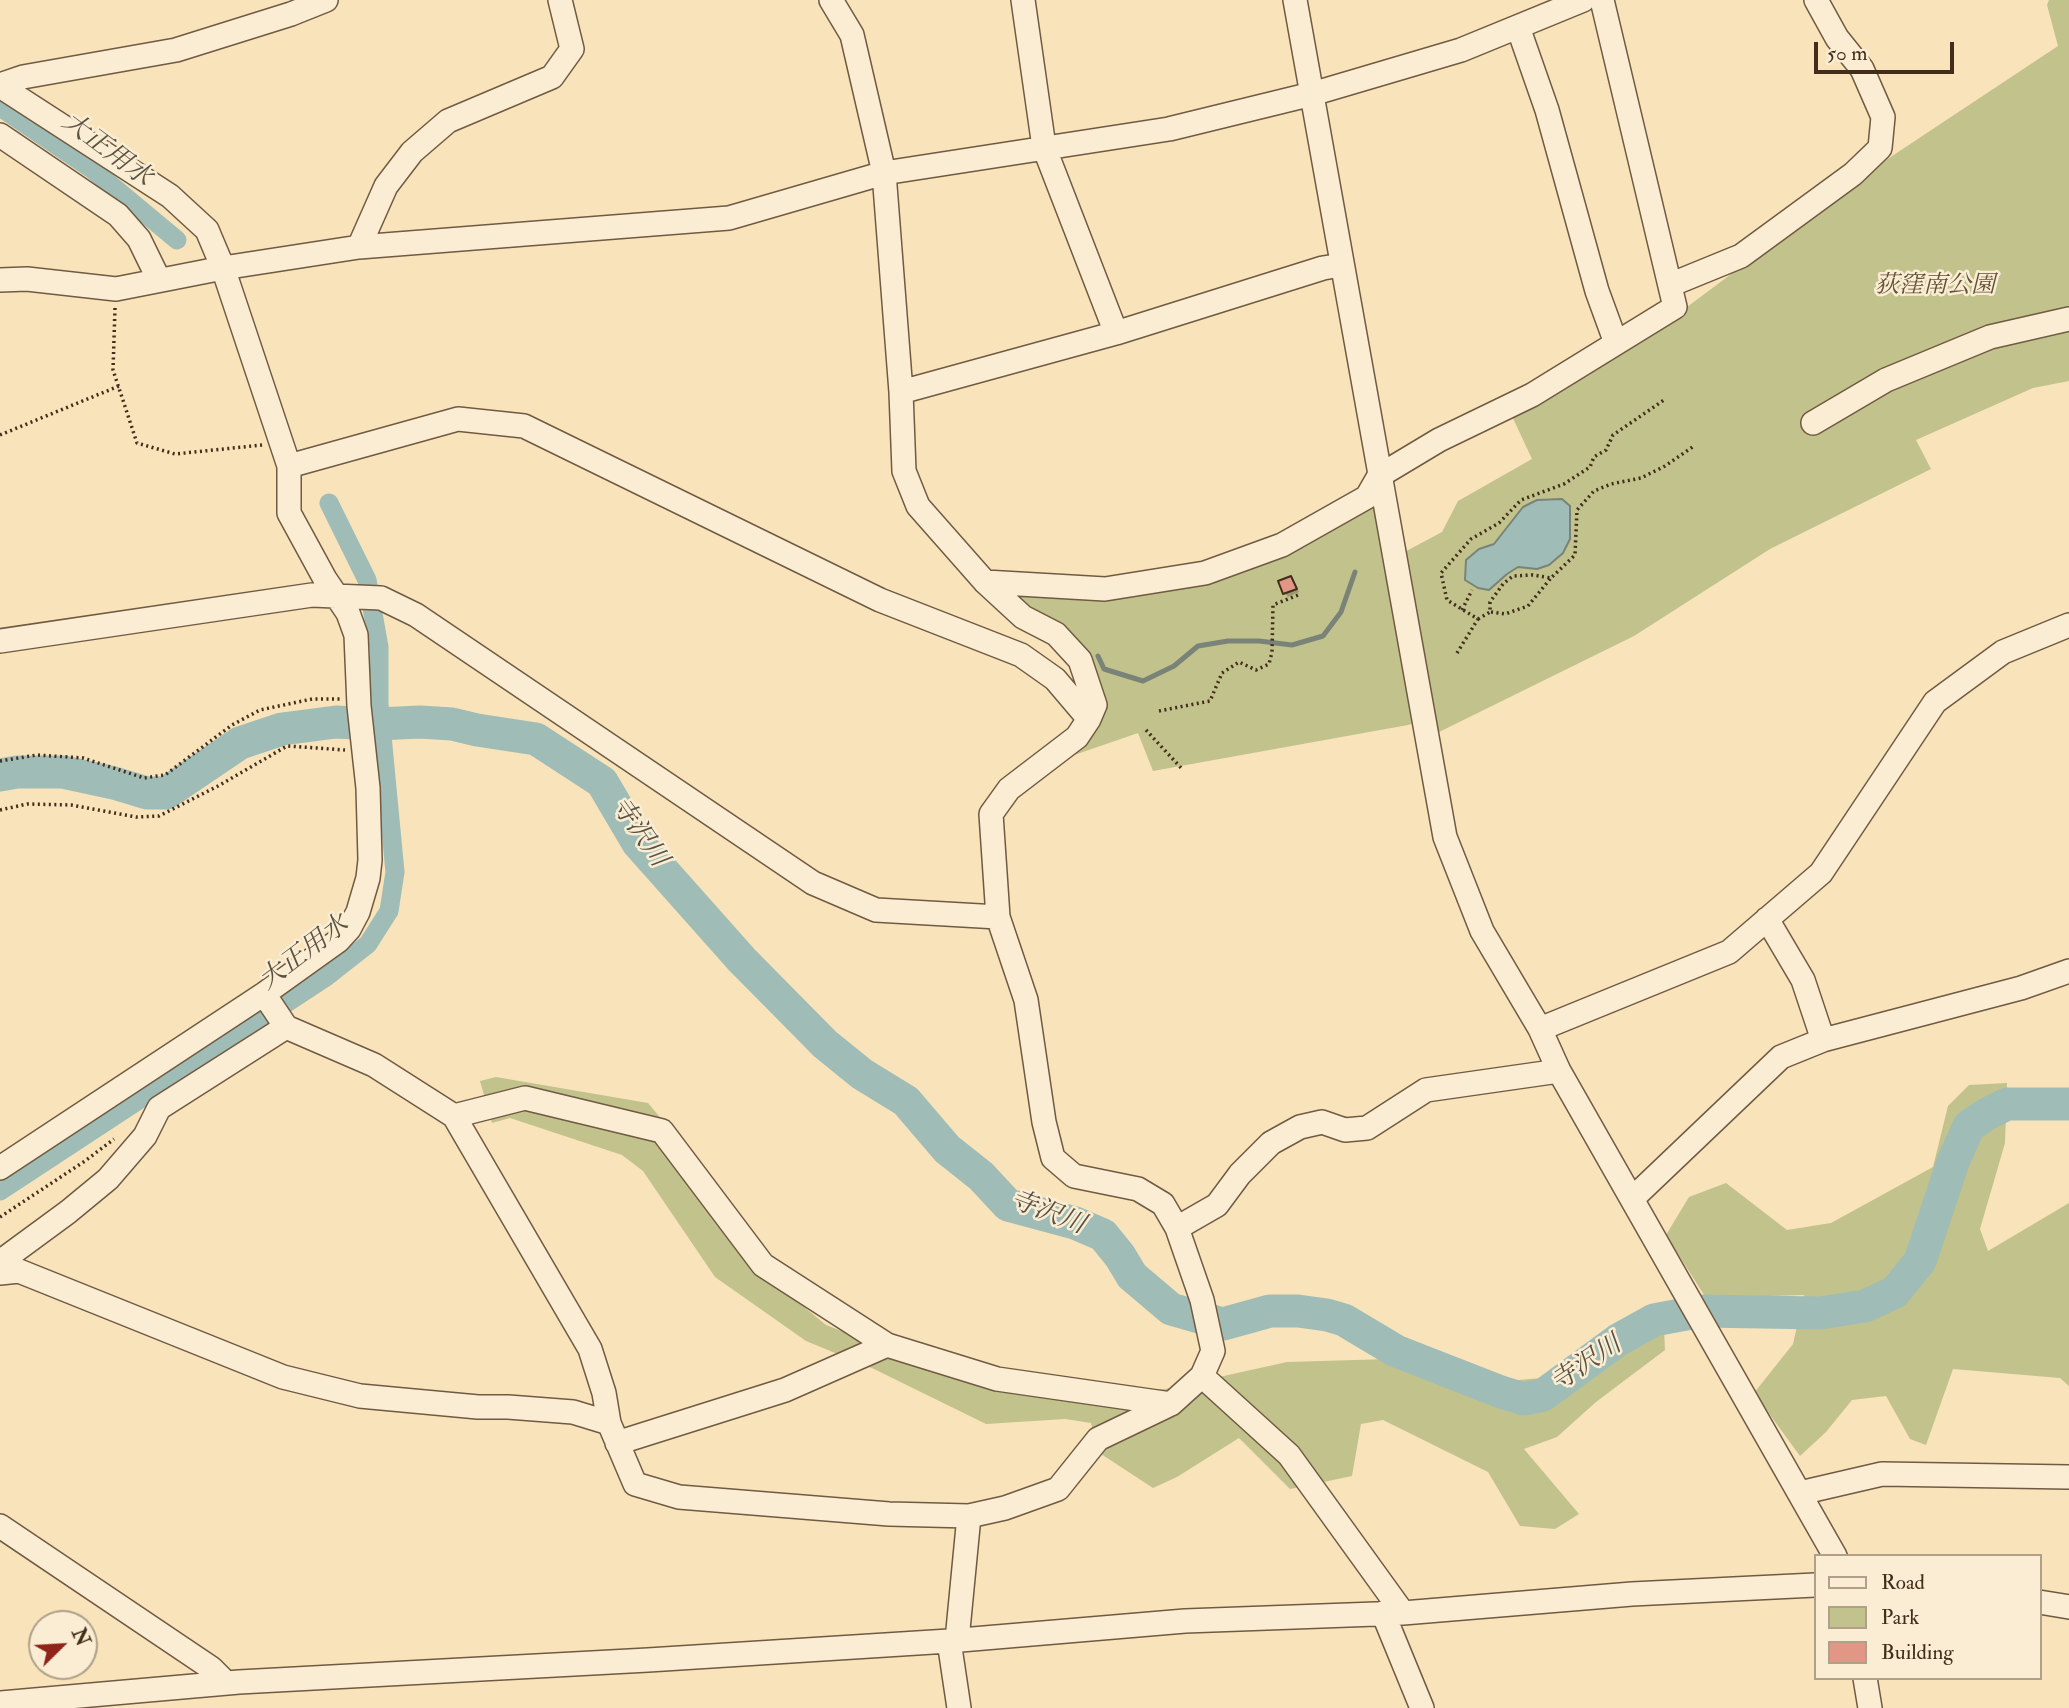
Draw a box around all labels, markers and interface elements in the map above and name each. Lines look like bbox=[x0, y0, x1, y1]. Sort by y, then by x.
scale bar bbox=[1817, 28, 1957, 72]
text: 50 m bbox=[1827, 40, 1868, 67]
water label: 大正用水 bbox=[55, 107, 157, 195]
park label: 荻窪南公園 bbox=[1875, 273, 1995, 301]
water label: 寺沢川 bbox=[603, 792, 673, 874]
water label: 大正用水 bbox=[254, 910, 356, 998]
water label: 寺沢川 bbox=[1005, 1185, 1089, 1243]
water label: 寺沢川 bbox=[1546, 1330, 1628, 1400]
legend bbox=[1814, 1554, 2041, 1680]
text: Road bbox=[1881, 1569, 1925, 1596]
text: Park bbox=[1881, 1604, 1919, 1631]
north arrow bbox=[28, 1610, 98, 1680]
text: N bbox=[66, 1625, 95, 1650]
text: Building bbox=[1881, 1639, 1954, 1666]

